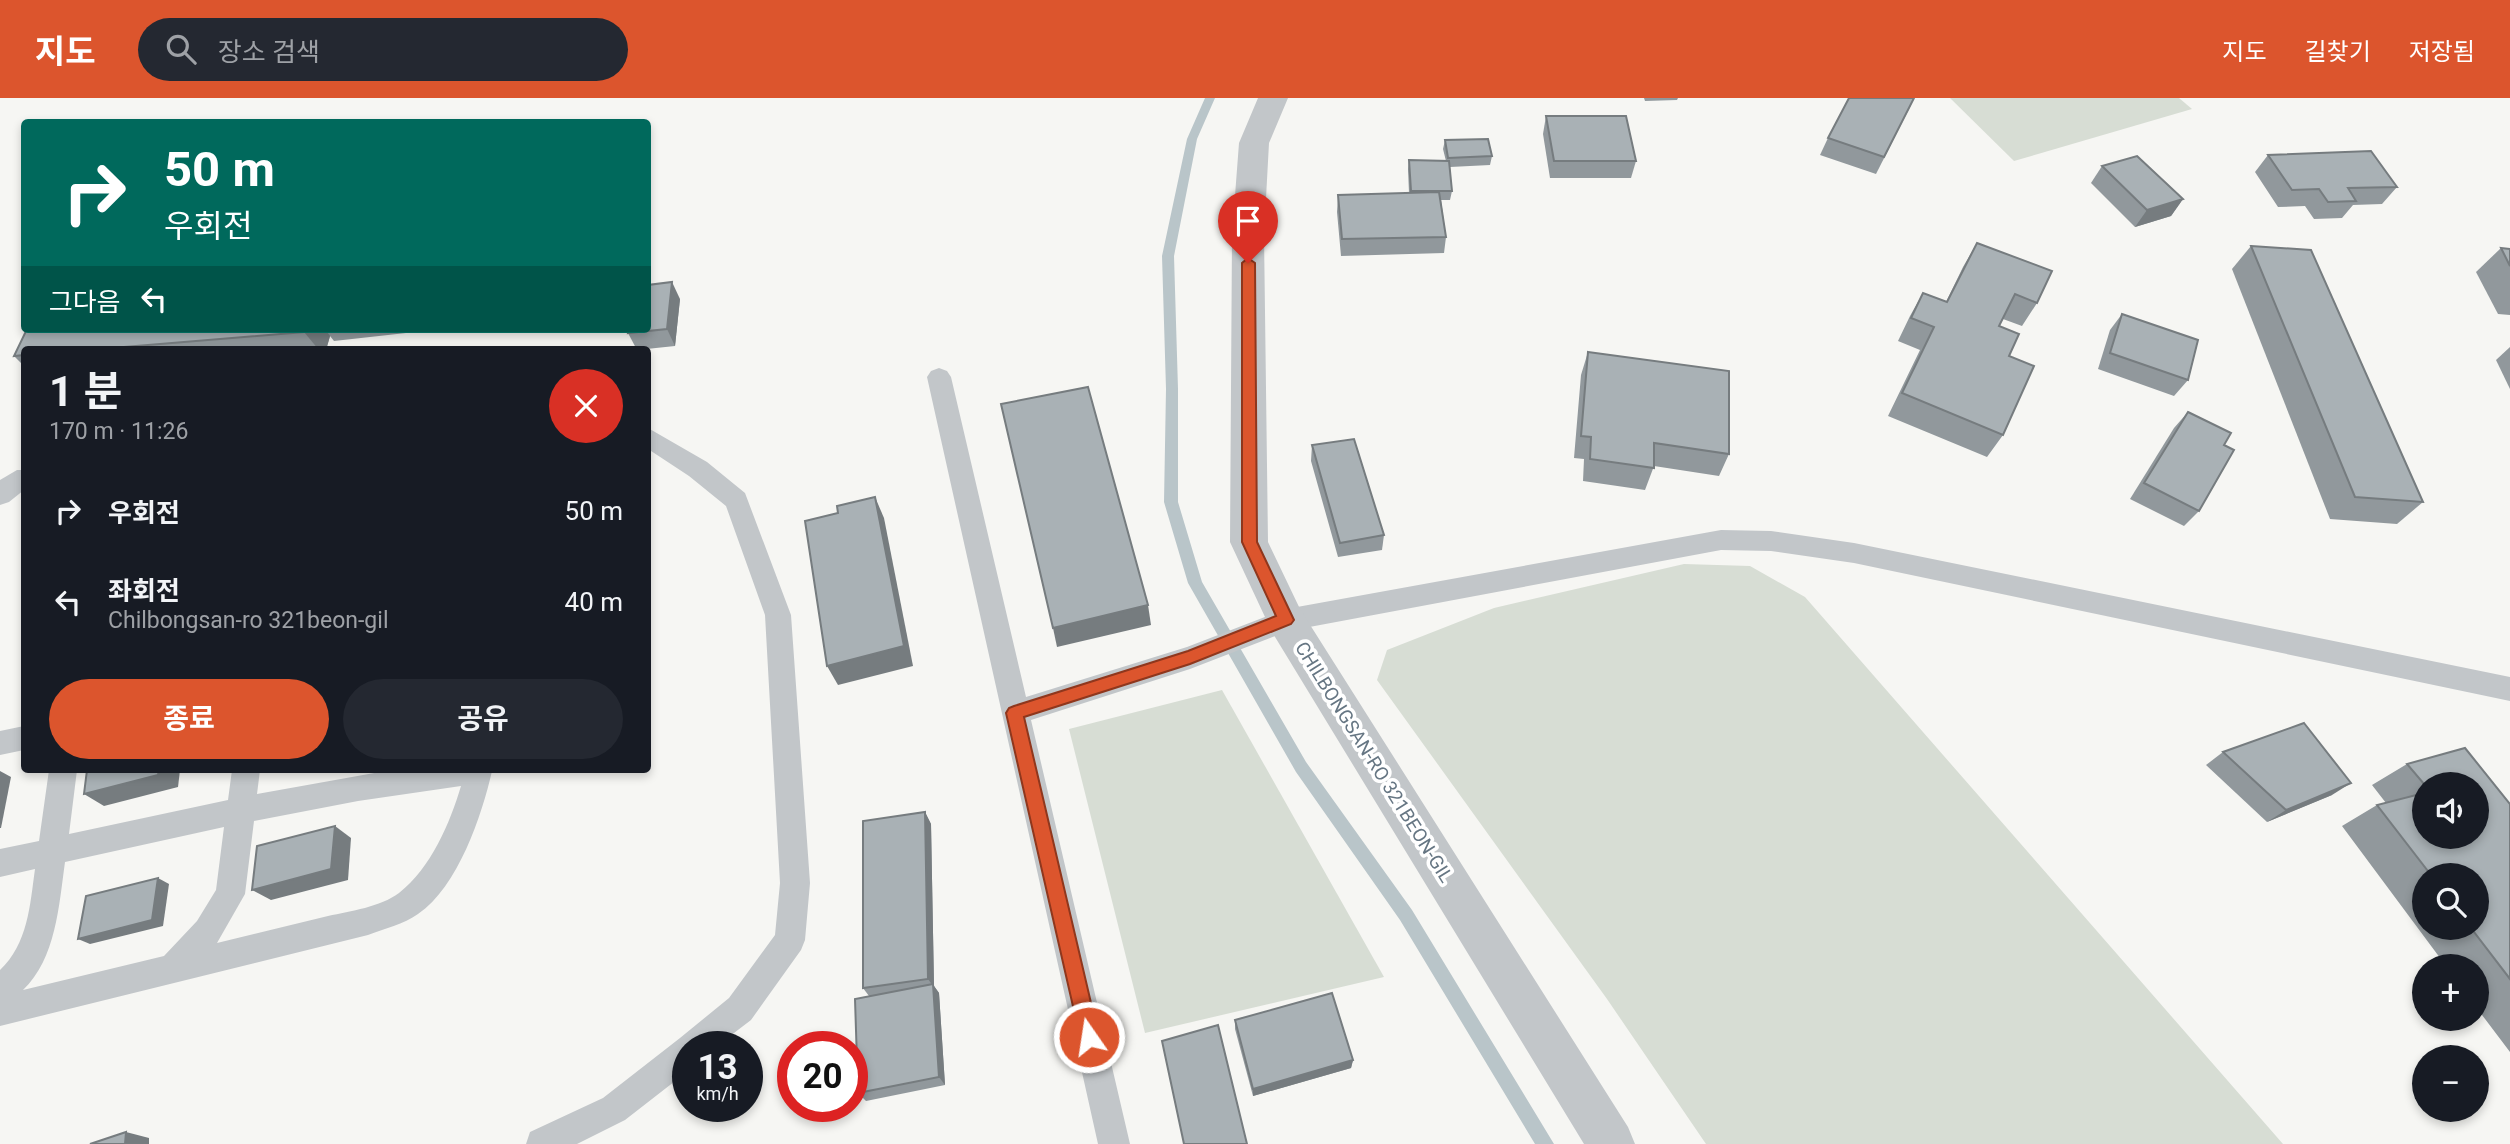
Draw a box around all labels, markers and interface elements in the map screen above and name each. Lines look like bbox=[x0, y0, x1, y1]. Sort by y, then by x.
search box bbox=[138, 18, 628, 81]
icon: search bbox=[162, 30, 200, 68]
text: 지도 bbox=[35, 32, 96, 71]
text: 장소 검색 bbox=[218, 37, 320, 67]
text: 지도 bbox=[2222, 38, 2267, 66]
text: 길찾기 bbox=[2305, 38, 2371, 66]
text: 저장됨 bbox=[2409, 38, 2475, 66]
text: 50 m bbox=[164, 141, 275, 198]
icon: right bbox=[49, 147, 140, 238]
pin bbox=[1218, 191, 1278, 263]
icon: arrive bbox=[1229, 202, 1267, 240]
text: 우회전 bbox=[164, 207, 252, 245]
icon: left bbox=[135, 280, 173, 318]
text: 그다음 bbox=[49, 287, 121, 317]
text: 1 분 bbox=[49, 367, 122, 416]
button: close bbox=[549, 369, 623, 443]
text: 170 m · 11:26 bbox=[49, 418, 188, 445]
icon: right bbox=[49, 492, 87, 530]
text: 50 m bbox=[565, 496, 623, 526]
text: 우회전 bbox=[108, 498, 180, 528]
text: 좌회전 bbox=[108, 576, 180, 606]
icon: left bbox=[49, 583, 87, 621]
text: 40 m bbox=[565, 587, 623, 617]
text: Chilbongsan-ro 321beon-gil bbox=[108, 607, 388, 634]
street label: CHILBONGSAN-RO 321BEON-GIL bbox=[1290, 637, 1458, 887]
button: 종료 bbox=[49, 679, 329, 759]
button: 공유 bbox=[343, 679, 623, 759]
map controls bbox=[2412, 772, 2489, 1122]
button: sound bbox=[2412, 772, 2489, 849]
button: search bbox=[2412, 863, 2489, 940]
button: + bbox=[2412, 954, 2489, 1031]
position arrow bbox=[1052, 1000, 1126, 1074]
speed limit sign: 20 bbox=[777, 1031, 868, 1122]
button: − bbox=[2412, 1045, 2489, 1122]
text: 13 bbox=[697, 1047, 738, 1088]
text: km/h bbox=[696, 1083, 739, 1104]

